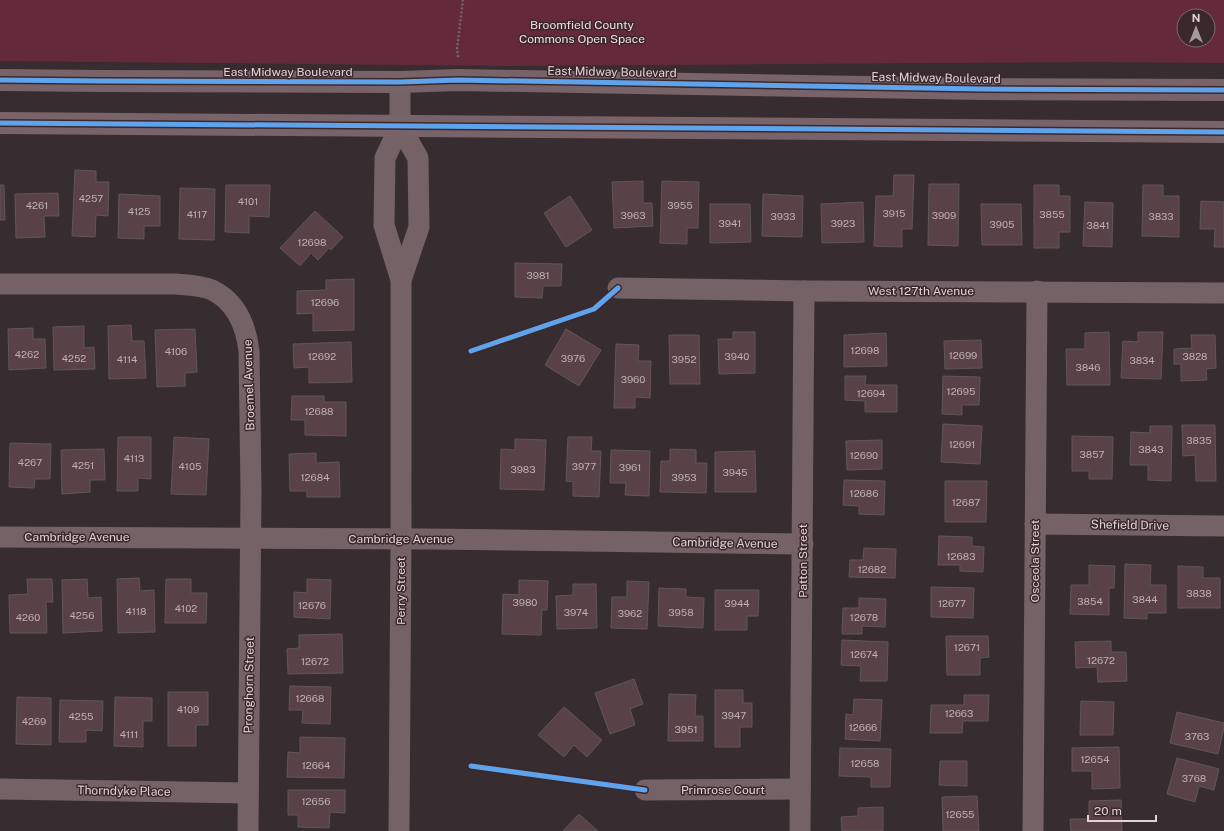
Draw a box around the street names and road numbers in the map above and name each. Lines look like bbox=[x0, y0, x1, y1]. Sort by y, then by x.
street label: East Midway Boulevard bbox=[547, 64, 677, 80]
street label: East Midway Boulevard bbox=[223, 65, 353, 79]
street label: East Midway Boulevard bbox=[871, 70, 1001, 86]
street label: West 127th Avenue bbox=[868, 284, 974, 298]
street label: Broemel Avenue bbox=[240, 339, 258, 431]
street label: Shefield Drive bbox=[1091, 517, 1169, 533]
street label: Osceola Street bbox=[1028, 519, 1042, 603]
street label: Patton Street bbox=[796, 524, 810, 598]
street label: Cambridge Avenue bbox=[24, 530, 130, 544]
street label: Cambridge Avenue bbox=[348, 532, 454, 546]
street label: Cambridge Avenue bbox=[672, 535, 778, 551]
street label: Perry Street bbox=[394, 557, 408, 625]
street label: Pronghorn Street bbox=[241, 636, 257, 733]
street label: Thorndyke Place bbox=[77, 783, 171, 799]
street label: Primrose Court bbox=[681, 783, 765, 797]

